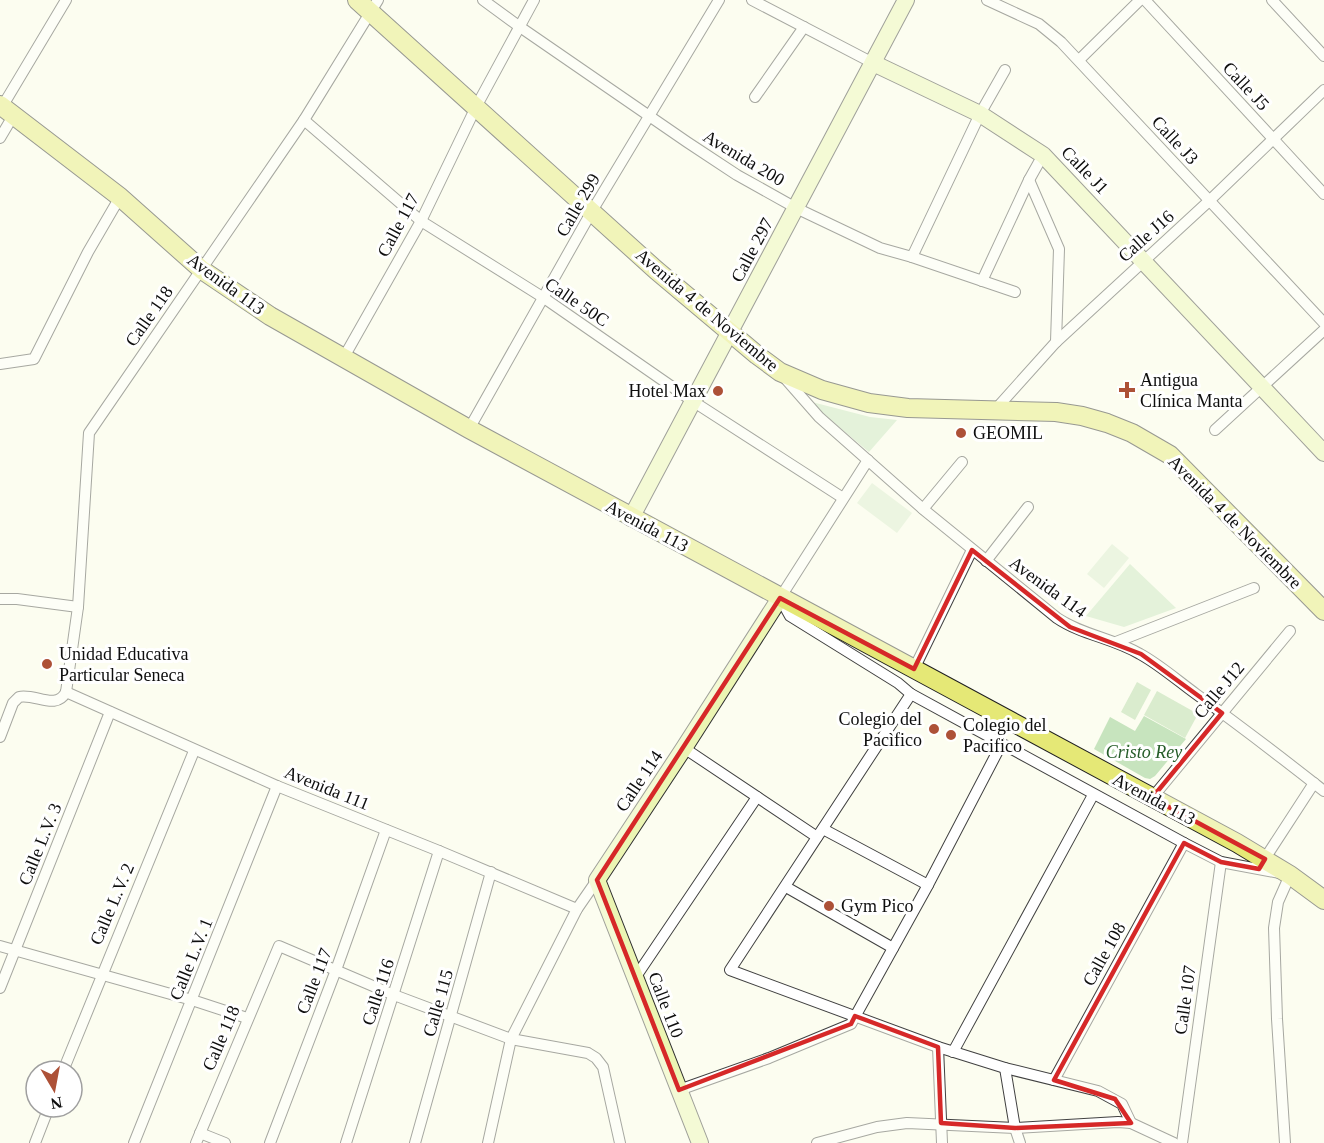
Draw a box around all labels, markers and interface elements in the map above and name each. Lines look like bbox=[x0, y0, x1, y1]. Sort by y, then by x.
street label: Calle J5 bbox=[1219, 58, 1273, 114]
street label: Calle J3 bbox=[1148, 112, 1202, 168]
street label: Avenida 200 bbox=[700, 126, 788, 190]
street label: Calle J1 bbox=[1057, 142, 1113, 198]
street label: Calle 299 bbox=[552, 170, 604, 240]
street label: Calle 117 bbox=[373, 190, 423, 260]
street label: Calle J16 bbox=[1114, 206, 1178, 266]
street label: Calle 297 bbox=[727, 215, 777, 285]
street label: Avenida 4 de Noviembre bbox=[632, 244, 782, 376]
street label: Avenida 113 bbox=[184, 249, 268, 319]
street label: Calle 50C bbox=[541, 273, 613, 331]
street label: Calle 118 bbox=[121, 282, 177, 350]
place label: Antigua Clínica Manta bbox=[1140, 370, 1242, 411]
place label: Hotel Max bbox=[629, 381, 706, 401]
marker: Antigua Clínica Manta bbox=[1118, 381, 1136, 399]
marker: Hotel Max bbox=[711, 384, 725, 398]
place label: GEOMIL bbox=[973, 423, 1043, 443]
marker: GEOMIL bbox=[954, 426, 968, 440]
street label: Avenida 4 de Noviembre bbox=[1164, 451, 1306, 593]
street label: Avenida 113 bbox=[602, 496, 692, 556]
street label: Avenida 114 bbox=[1006, 552, 1090, 622]
place label: Unidad Educativa Particular Seneca bbox=[59, 644, 188, 685]
marker: Unidad Educativa Particular Seneca bbox=[40, 657, 54, 671]
street label: Calle J12 bbox=[1190, 658, 1248, 722]
place label: Colegio del Pacìfico bbox=[839, 709, 922, 750]
place label: Colegio del Pacifico bbox=[963, 715, 1047, 756]
marker: Colegio del Pacìfico bbox=[927, 722, 941, 736]
marker: Colegio del Pacifico bbox=[944, 728, 958, 742]
park label: Cristo Rey bbox=[1106, 742, 1182, 762]
street label: Calle 114 bbox=[611, 747, 667, 815]
street label: Avenida 111 bbox=[282, 762, 372, 814]
street label: Avenida 113 bbox=[1109, 769, 1199, 829]
street label: Calle L.V. 3 bbox=[14, 800, 66, 888]
street label: Calle L.V. 2 bbox=[86, 860, 138, 948]
place label: Gym Pico bbox=[841, 896, 914, 916]
marker: Gym Pico bbox=[822, 899, 836, 913]
street label: Calle L.V. 1 bbox=[165, 915, 217, 1003]
street label: Calle 108 bbox=[1078, 919, 1130, 989]
street label: Calle 117 bbox=[292, 945, 336, 1017]
street label: Calle 116 bbox=[358, 956, 398, 1028]
street label: Calle 107 bbox=[1170, 964, 1200, 1036]
street label: Calle 115 bbox=[419, 967, 457, 1039]
street label: Calle 110 bbox=[644, 969, 688, 1041]
street label: Calle 118 bbox=[198, 1002, 244, 1074]
north arrow bbox=[24, 1059, 84, 1119]
text: N bbox=[49, 1094, 64, 1113]

